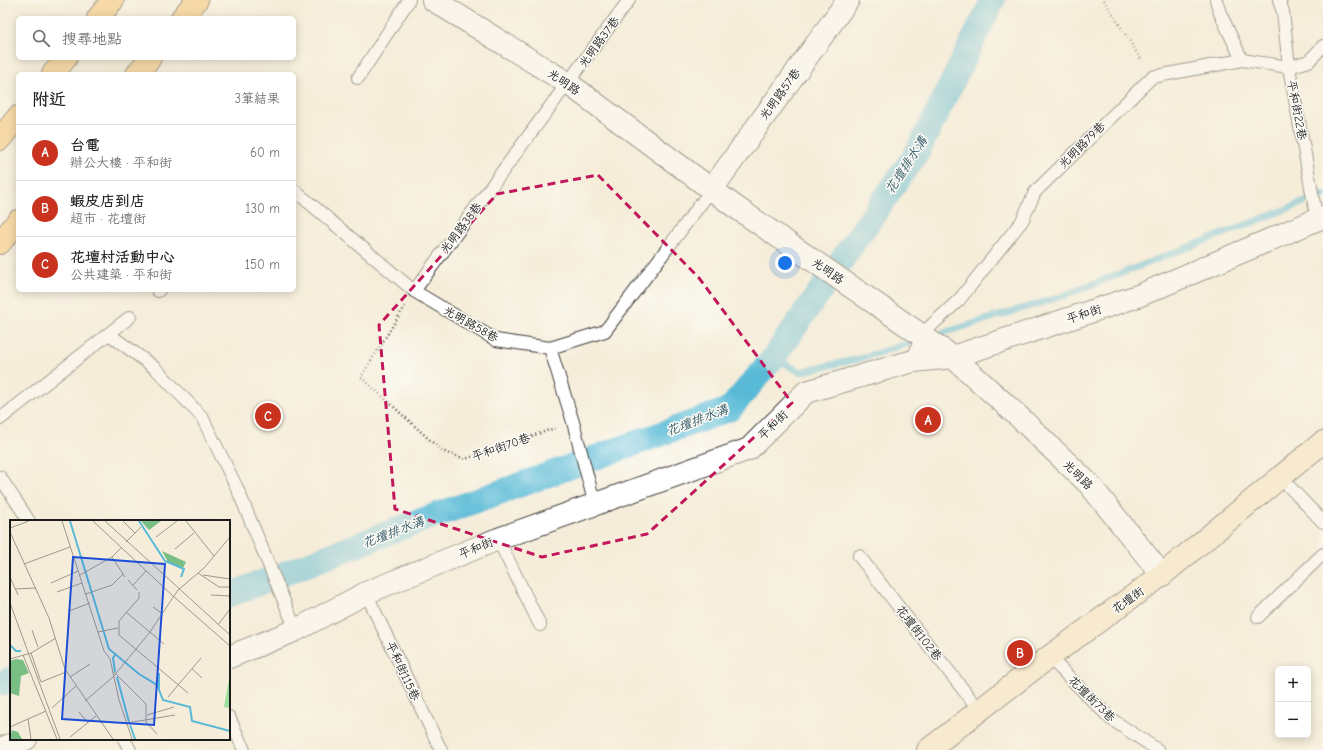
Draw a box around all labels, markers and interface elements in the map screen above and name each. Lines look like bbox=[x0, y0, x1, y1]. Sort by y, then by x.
street label: 光明路37巷 bbox=[576, 14, 622, 70]
search box bbox=[16, 16, 296, 60]
icon: search bbox=[30, 27, 52, 49]
text: 搜尋地點 bbox=[62, 30, 122, 48]
street label: 光明路 bbox=[545, 66, 583, 98]
street label: 光明路57巷 bbox=[757, 66, 803, 122]
street label: 平和街22巷 bbox=[1284, 79, 1310, 141]
text: 附近 bbox=[32, 90, 66, 109]
text: 3筆結果 bbox=[234, 91, 280, 106]
street label: 光明路79巷 bbox=[1056, 119, 1108, 171]
water label: 花壇排水溝 bbox=[882, 133, 931, 196]
text: 台電 bbox=[70, 136, 100, 154]
text: A bbox=[41, 145, 49, 160]
text: 60 m bbox=[250, 145, 280, 160]
text: 辦公大樓 · 平和街 bbox=[70, 155, 172, 170]
text: 蝦皮店到店 bbox=[70, 192, 145, 210]
street label: 光明路38巷 bbox=[437, 200, 485, 256]
text: B bbox=[41, 201, 49, 216]
text: 130 m bbox=[245, 201, 280, 216]
text: 超市 · 花壇街 bbox=[70, 211, 146, 226]
text: 花壇村活動中心 bbox=[70, 248, 175, 266]
your location bbox=[775, 253, 795, 273]
street label: 光明路 bbox=[809, 255, 847, 287]
text: C bbox=[41, 257, 49, 272]
text: 150 m bbox=[245, 257, 280, 272]
text: 公共建築 · 平和街 bbox=[70, 267, 172, 282]
street label: 平和街 bbox=[1065, 302, 1103, 326]
street label: 光明路58巷 bbox=[441, 303, 501, 345]
pin: C bbox=[255, 401, 281, 431]
water label: 花壇排水溝 bbox=[664, 401, 731, 439]
pin: A bbox=[915, 405, 941, 435]
street label: 平和街 bbox=[755, 407, 791, 443]
street label: 平和街70巷 bbox=[470, 430, 532, 464]
street label: 光明路 bbox=[1060, 457, 1096, 493]
water label: 花壇排水溝 bbox=[360, 513, 427, 551]
inset map bbox=[10, 520, 230, 740]
street label: 平和街 bbox=[457, 535, 495, 561]
street label: 花壇街 bbox=[1109, 584, 1147, 616]
street label: 花壇街102巷 bbox=[893, 603, 945, 663]
pin: B bbox=[1007, 638, 1033, 668]
street label: 平和街115巷 bbox=[383, 639, 423, 703]
map controls bbox=[1275, 666, 1311, 738]
button: + bbox=[1275, 666, 1311, 702]
street label: 花壇街73巷 bbox=[1066, 673, 1118, 725]
button: − bbox=[1275, 702, 1311, 738]

